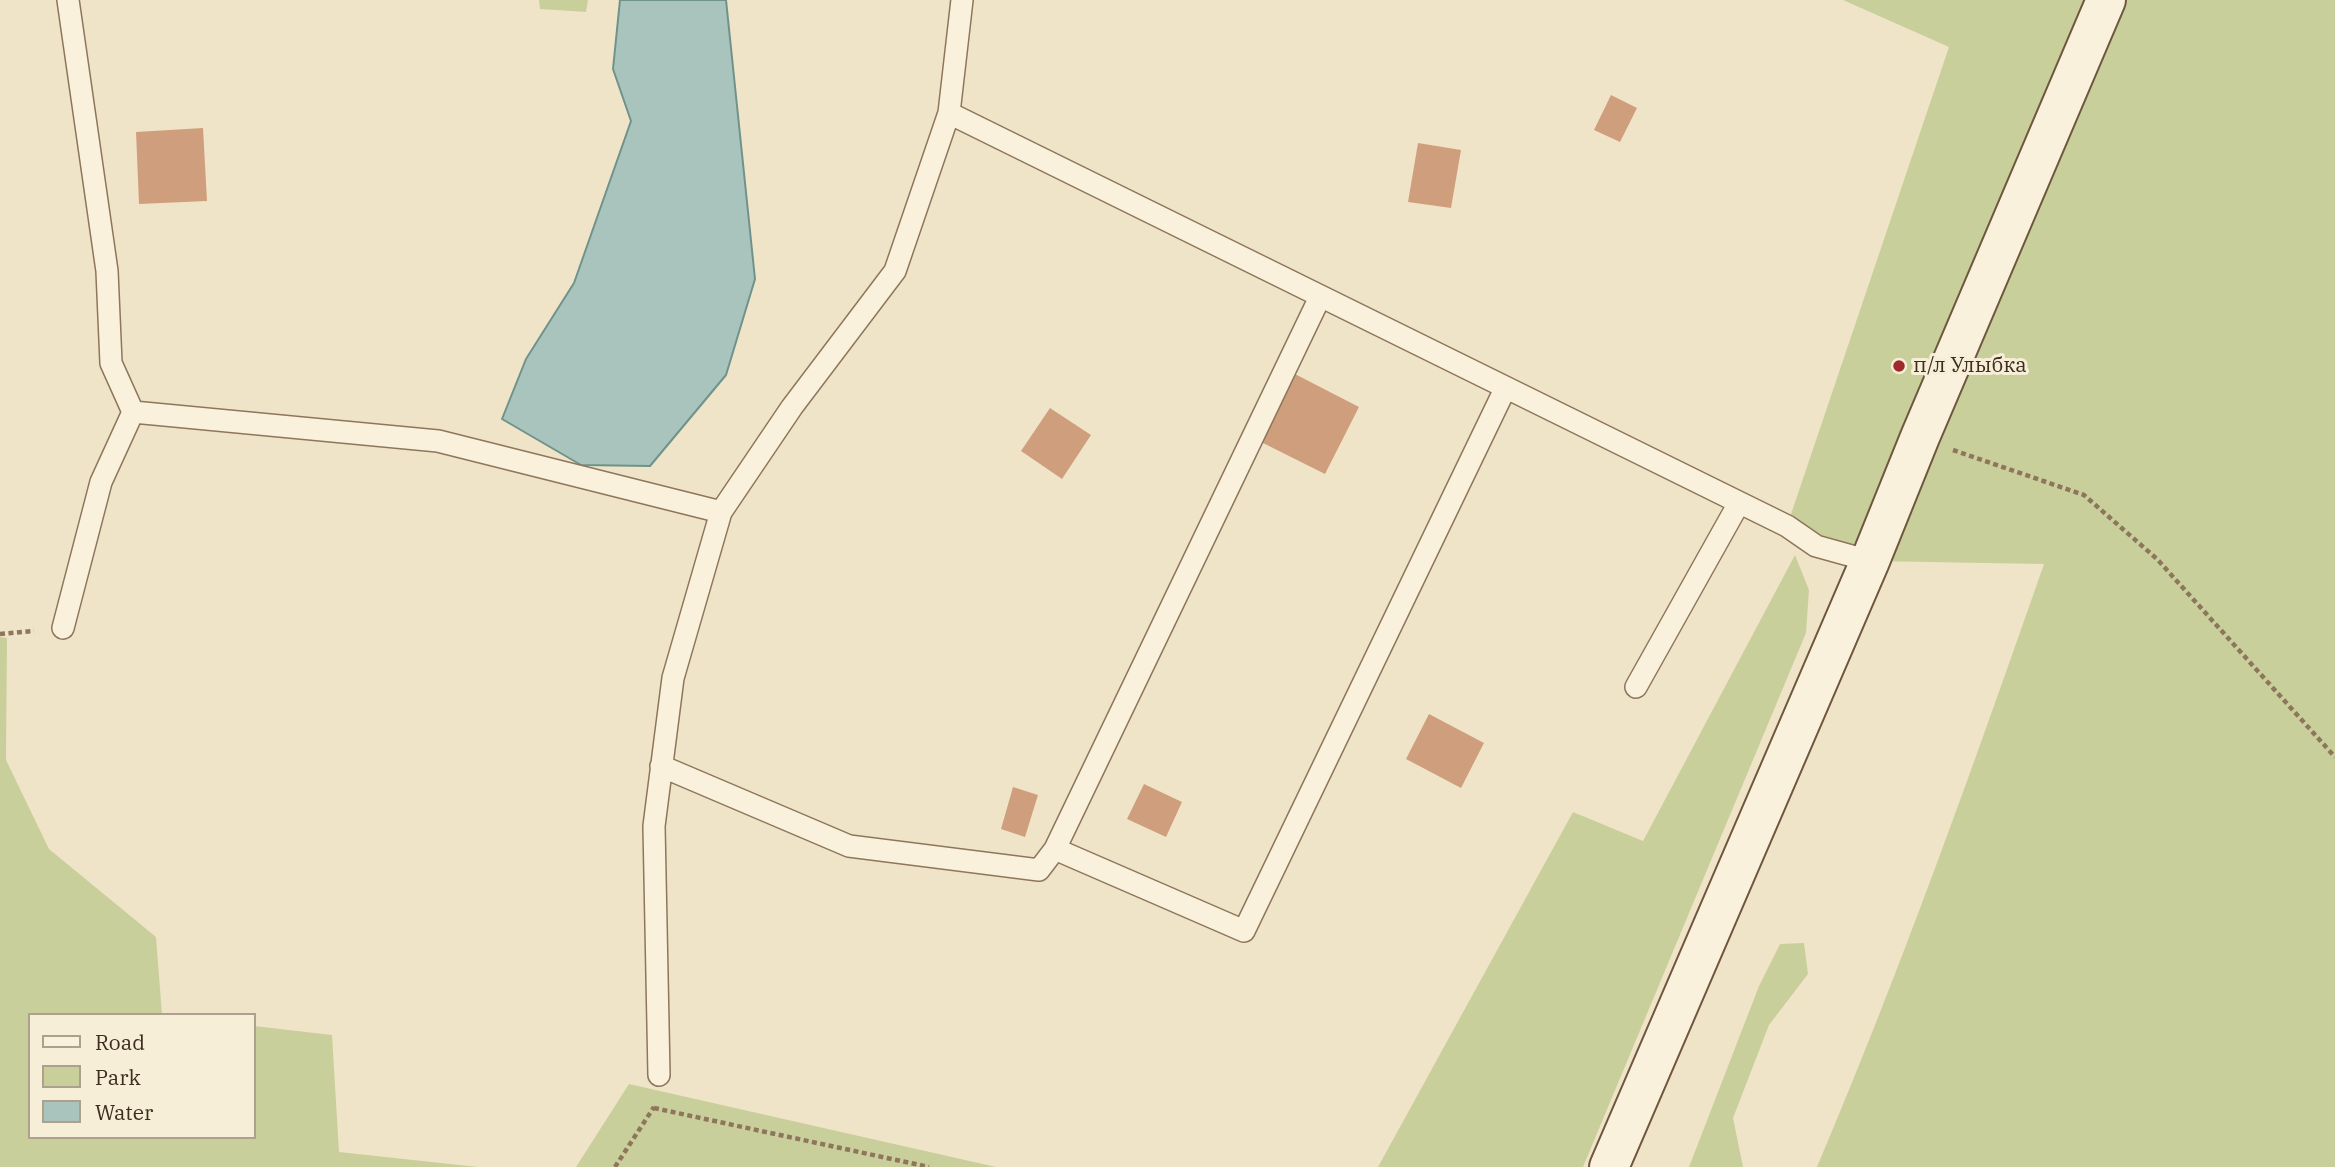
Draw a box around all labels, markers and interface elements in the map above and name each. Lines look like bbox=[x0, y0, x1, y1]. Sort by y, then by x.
place label: п/л Улыбка bbox=[1913, 353, 2027, 379]
marker: п/л Улыбка bbox=[1891, 358, 1907, 374]
legend bbox=[28, 1013, 256, 1139]
text: Road bbox=[95, 1028, 145, 1056]
text: Park bbox=[95, 1063, 141, 1091]
text: Water bbox=[95, 1098, 153, 1126]

